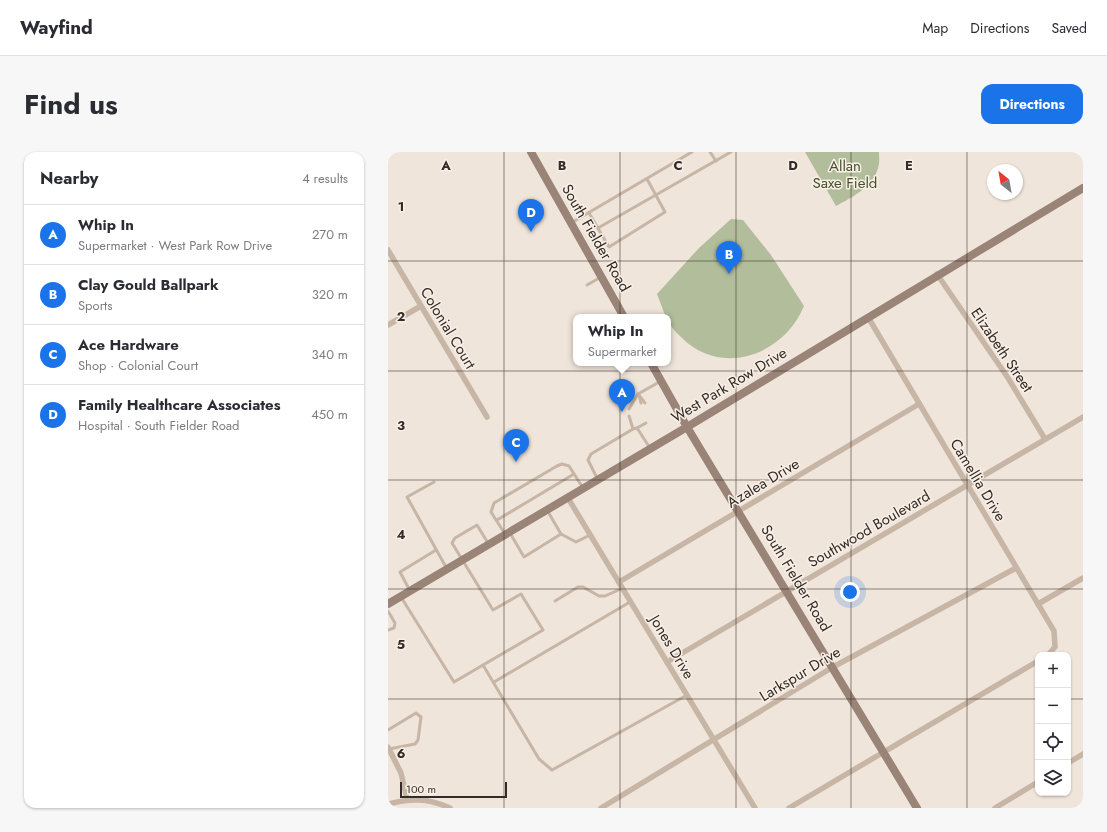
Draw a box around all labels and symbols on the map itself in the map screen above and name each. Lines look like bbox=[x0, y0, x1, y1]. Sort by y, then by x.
park label: Allan Saxe Field bbox=[813, 155, 877, 194]
text: A bbox=[440, 156, 451, 175]
text: B bbox=[558, 156, 567, 175]
text: C bbox=[673, 156, 683, 175]
text: D bbox=[788, 156, 798, 175]
text: E bbox=[905, 156, 913, 175]
north arrow bbox=[987, 164, 1023, 200]
street label: South Fielder Road bbox=[556, 180, 636, 296]
text: 1 bbox=[398, 197, 404, 216]
pin: D bbox=[518, 199, 544, 232]
pin: B bbox=[716, 241, 742, 274]
street label: Colonial Court bbox=[415, 283, 481, 373]
street label: Elizabeth Street bbox=[966, 303, 1039, 397]
text: 2 bbox=[397, 307, 405, 326]
street label: West Park Row Drive bbox=[667, 342, 791, 428]
pin: A bbox=[609, 379, 635, 412]
text: 3 bbox=[397, 416, 405, 435]
pin: C bbox=[503, 429, 529, 462]
street label: Camellia Drive bbox=[945, 435, 1011, 526]
street label: Azalea Drive bbox=[723, 453, 804, 513]
street label: Southwood Boulevard bbox=[804, 485, 934, 573]
street label: South Fielder Road bbox=[755, 520, 837, 636]
text: 4 bbox=[396, 525, 406, 544]
your location bbox=[840, 582, 860, 602]
street label: Jones Drive bbox=[643, 609, 700, 683]
text: 5 bbox=[397, 635, 405, 654]
street label: Larkspur Drive bbox=[755, 641, 845, 707]
text: 6 bbox=[397, 744, 406, 763]
scale bar bbox=[400, 780, 507, 799]

